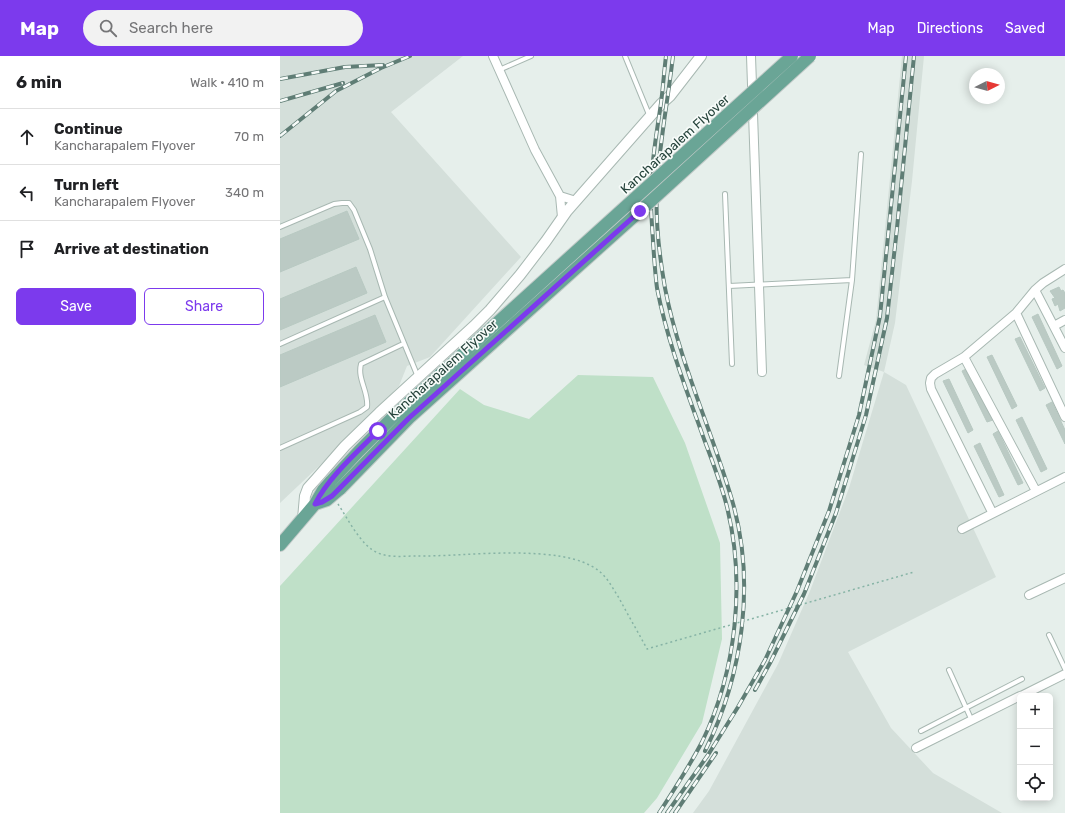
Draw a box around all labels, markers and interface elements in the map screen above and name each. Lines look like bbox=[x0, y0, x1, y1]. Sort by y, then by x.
search box bbox=[83, 10, 363, 46]
text: Map bbox=[20, 17, 59, 40]
icon: search bbox=[97, 17, 119, 39]
text: Search here bbox=[129, 19, 213, 37]
text: Map bbox=[868, 20, 895, 37]
text: Directions bbox=[917, 20, 983, 37]
text: Saved bbox=[1005, 20, 1045, 37]
north arrow bbox=[969, 68, 1005, 104]
text: 6 min bbox=[16, 72, 62, 92]
text: Walk · 410 m bbox=[190, 75, 264, 90]
street label: Kancharapalem Flyover bbox=[617, 91, 733, 197]
text: Continue bbox=[54, 120, 123, 138]
icon: ahead bbox=[16, 126, 38, 148]
text: 70 m bbox=[234, 129, 264, 144]
text: Kancharapalem Flyover bbox=[54, 138, 195, 153]
text: Turn left bbox=[54, 176, 119, 194]
icon: left bbox=[16, 182, 38, 204]
text: 340 m bbox=[225, 185, 264, 200]
text: Kancharapalem Flyover bbox=[54, 194, 195, 209]
route end bbox=[631, 202, 649, 220]
icon: arrive bbox=[16, 238, 38, 260]
text: Arrive at destination bbox=[54, 240, 209, 258]
button: Save bbox=[16, 288, 136, 325]
button: Share bbox=[144, 288, 264, 325]
street label: Kancharapalem Flyover bbox=[385, 316, 501, 422]
route start bbox=[369, 422, 387, 440]
map controls bbox=[1017, 693, 1053, 801]
button: + bbox=[1017, 693, 1053, 729]
button: − bbox=[1017, 729, 1053, 765]
button: locate bbox=[1017, 765, 1053, 801]

